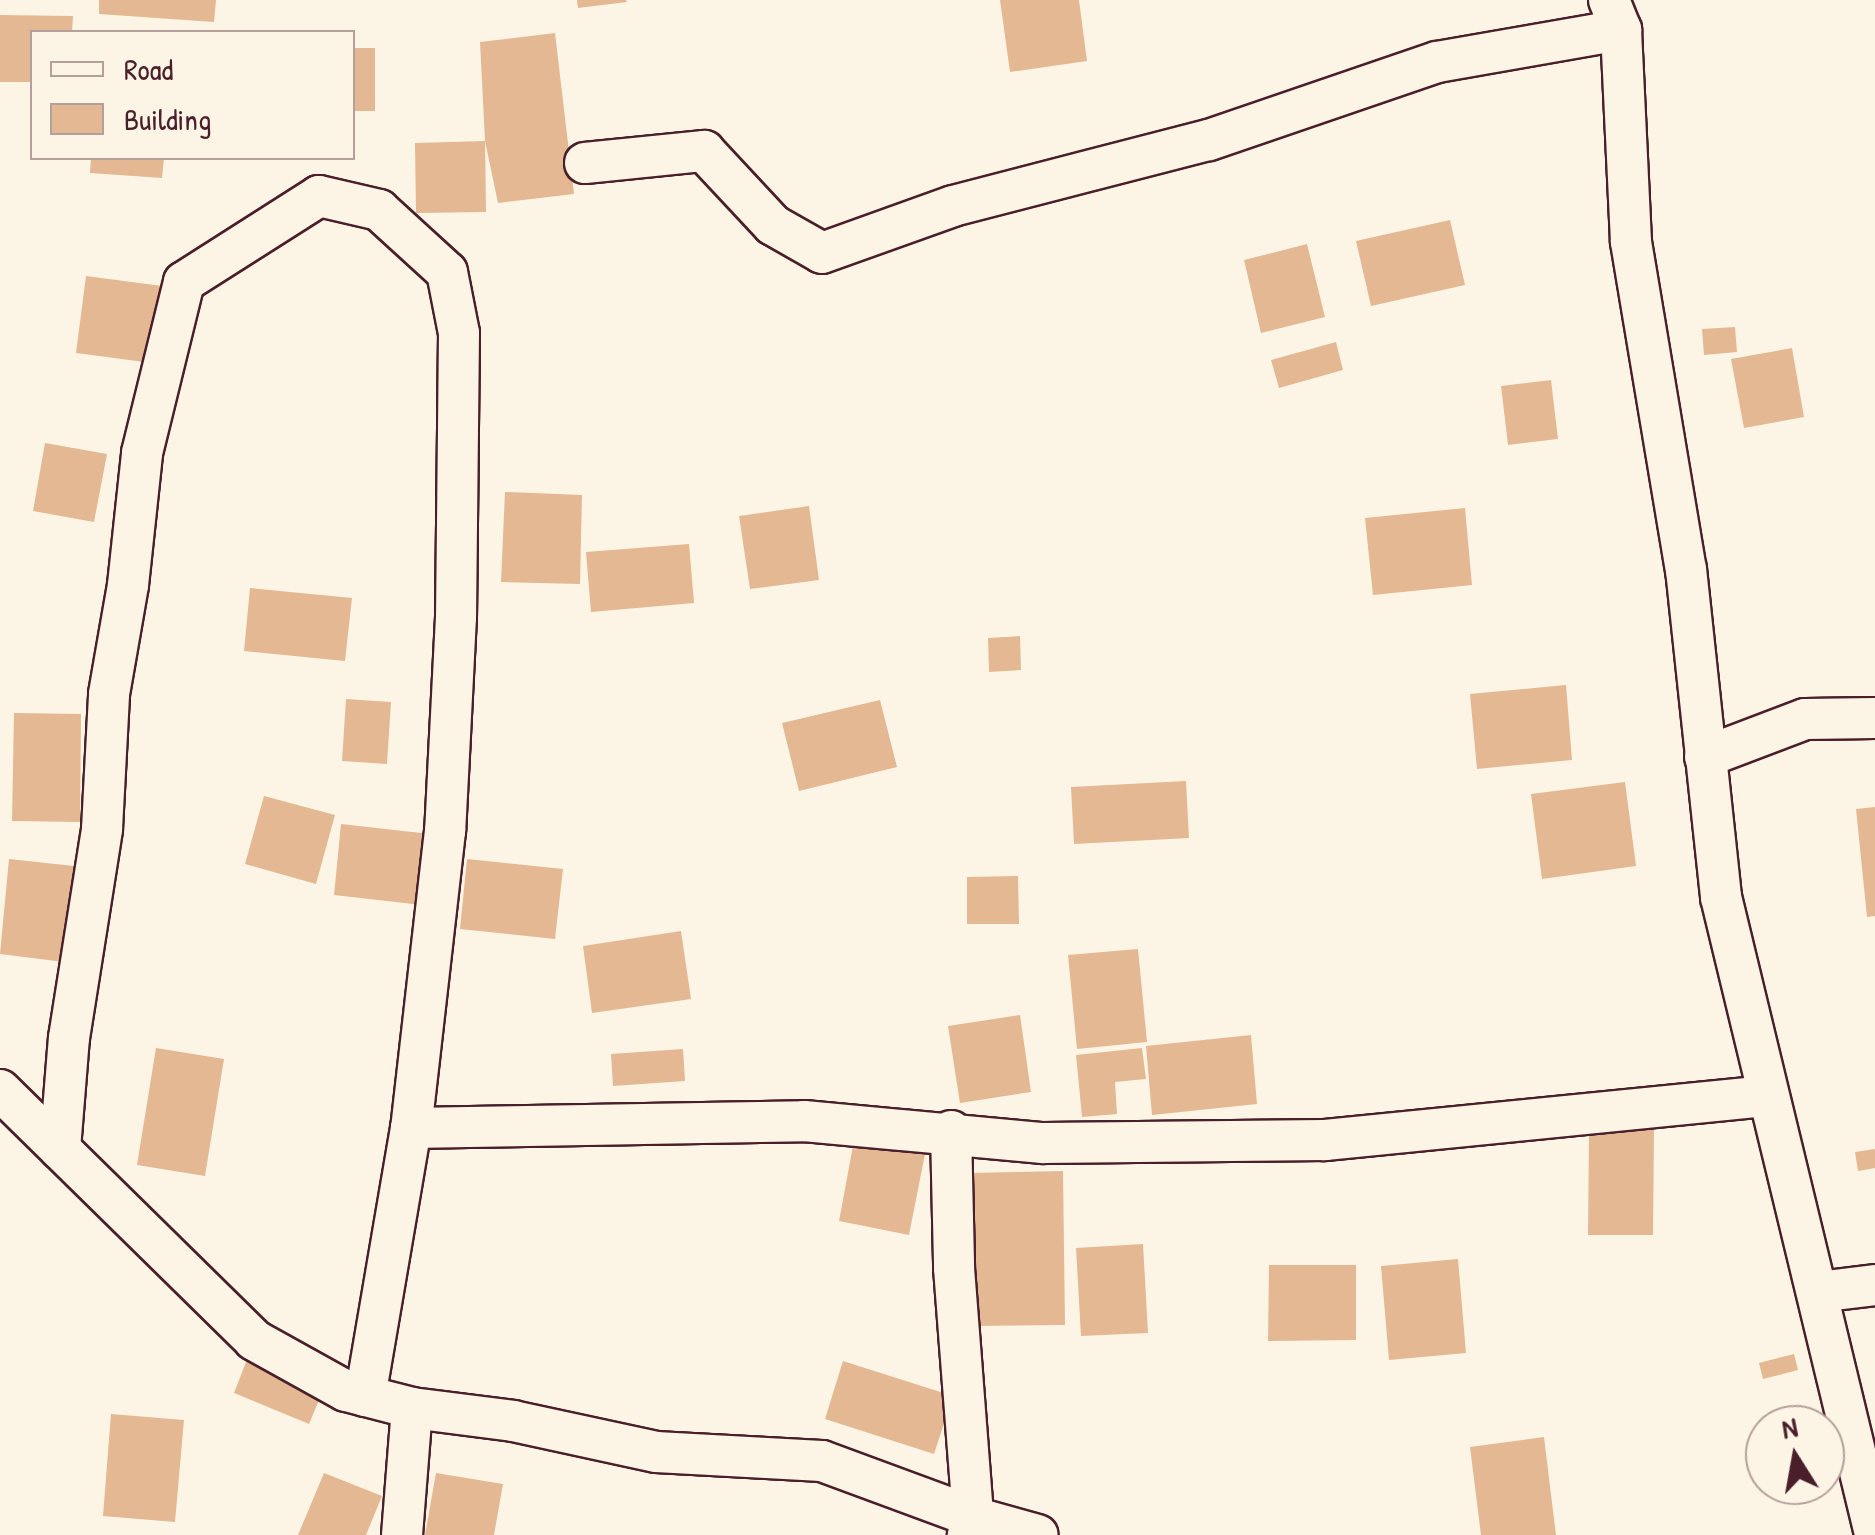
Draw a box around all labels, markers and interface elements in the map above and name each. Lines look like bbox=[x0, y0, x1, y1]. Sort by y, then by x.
legend bbox=[30, 30, 355, 160]
text: Road bbox=[124, 49, 173, 89]
text: Building bbox=[124, 99, 211, 139]
north arrow bbox=[1745, 1405, 1845, 1505]
text: N bbox=[1779, 1407, 1801, 1448]

